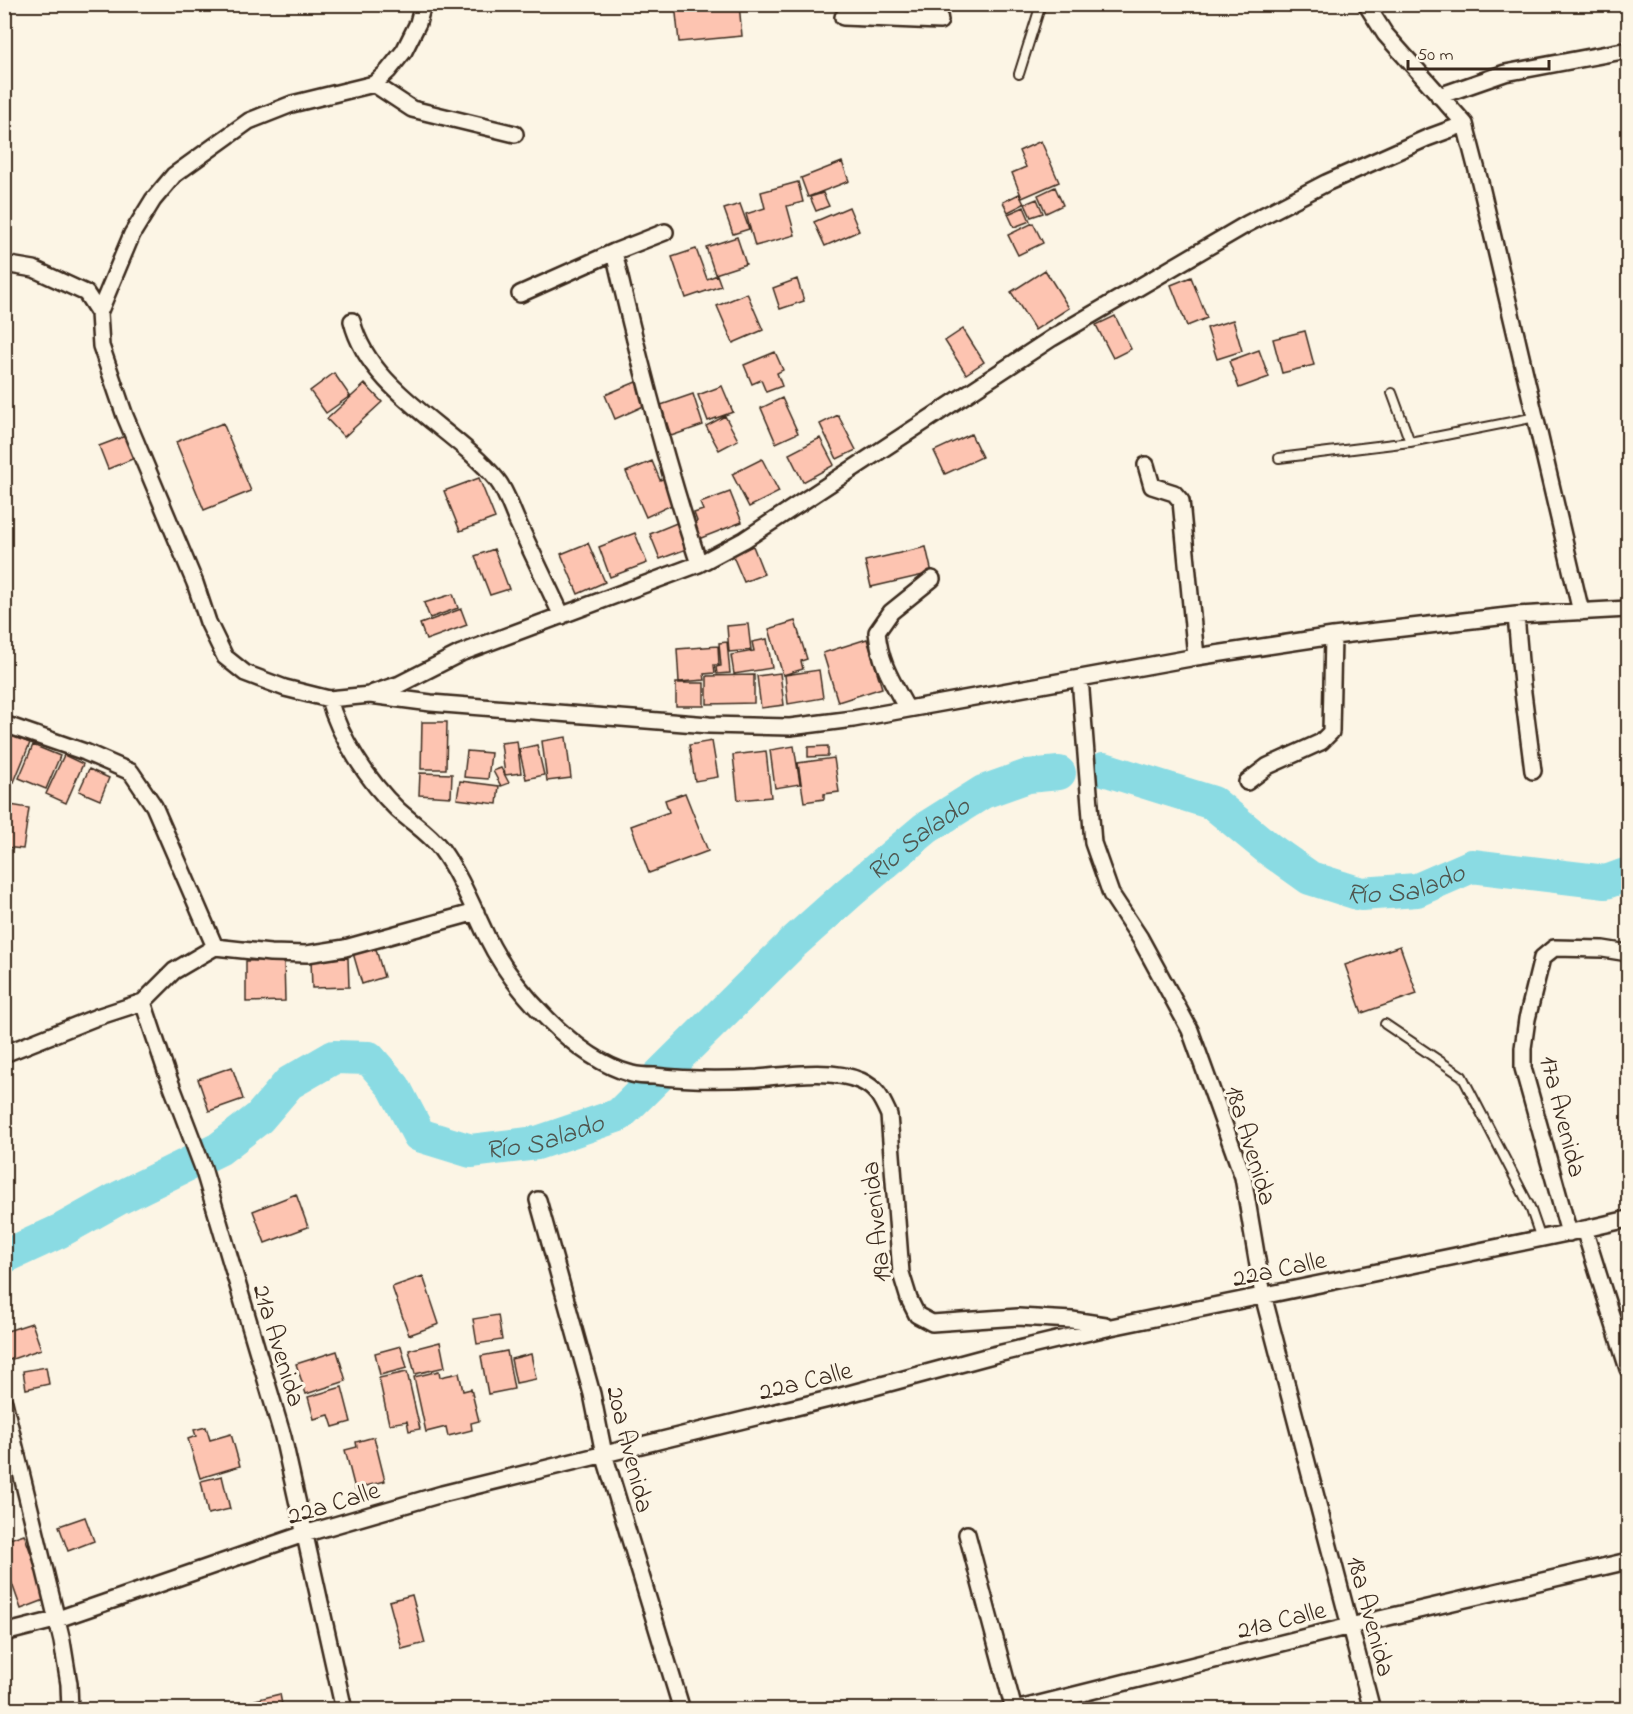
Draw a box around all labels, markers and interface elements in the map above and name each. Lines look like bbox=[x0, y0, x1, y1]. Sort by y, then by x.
scale bar bbox=[1408, 33, 1549, 71]
text: 50 m bbox=[1417, 43, 1454, 69]
water label: Río Salado bbox=[859, 788, 979, 892]
water label: Río Salado bbox=[1340, 854, 1472, 916]
street label: 17a Avenida bbox=[1528, 1052, 1595, 1182]
street label: 18a Avenida bbox=[1213, 1081, 1285, 1210]
water label: Río Salado bbox=[483, 1104, 610, 1171]
street label: 19a Avenida bbox=[853, 1159, 903, 1284]
street label: 22a Calle bbox=[1229, 1242, 1330, 1299]
street label: 21a Avenida bbox=[240, 1280, 314, 1412]
street label: 22a Calle bbox=[755, 1353, 857, 1413]
street label: 20a Avenida bbox=[594, 1382, 662, 1517]
street label: 22a Calle bbox=[283, 1473, 385, 1537]
street label: 18a Avenida bbox=[1335, 1552, 1403, 1681]
street label: 21a Calle bbox=[1233, 1592, 1331, 1651]

